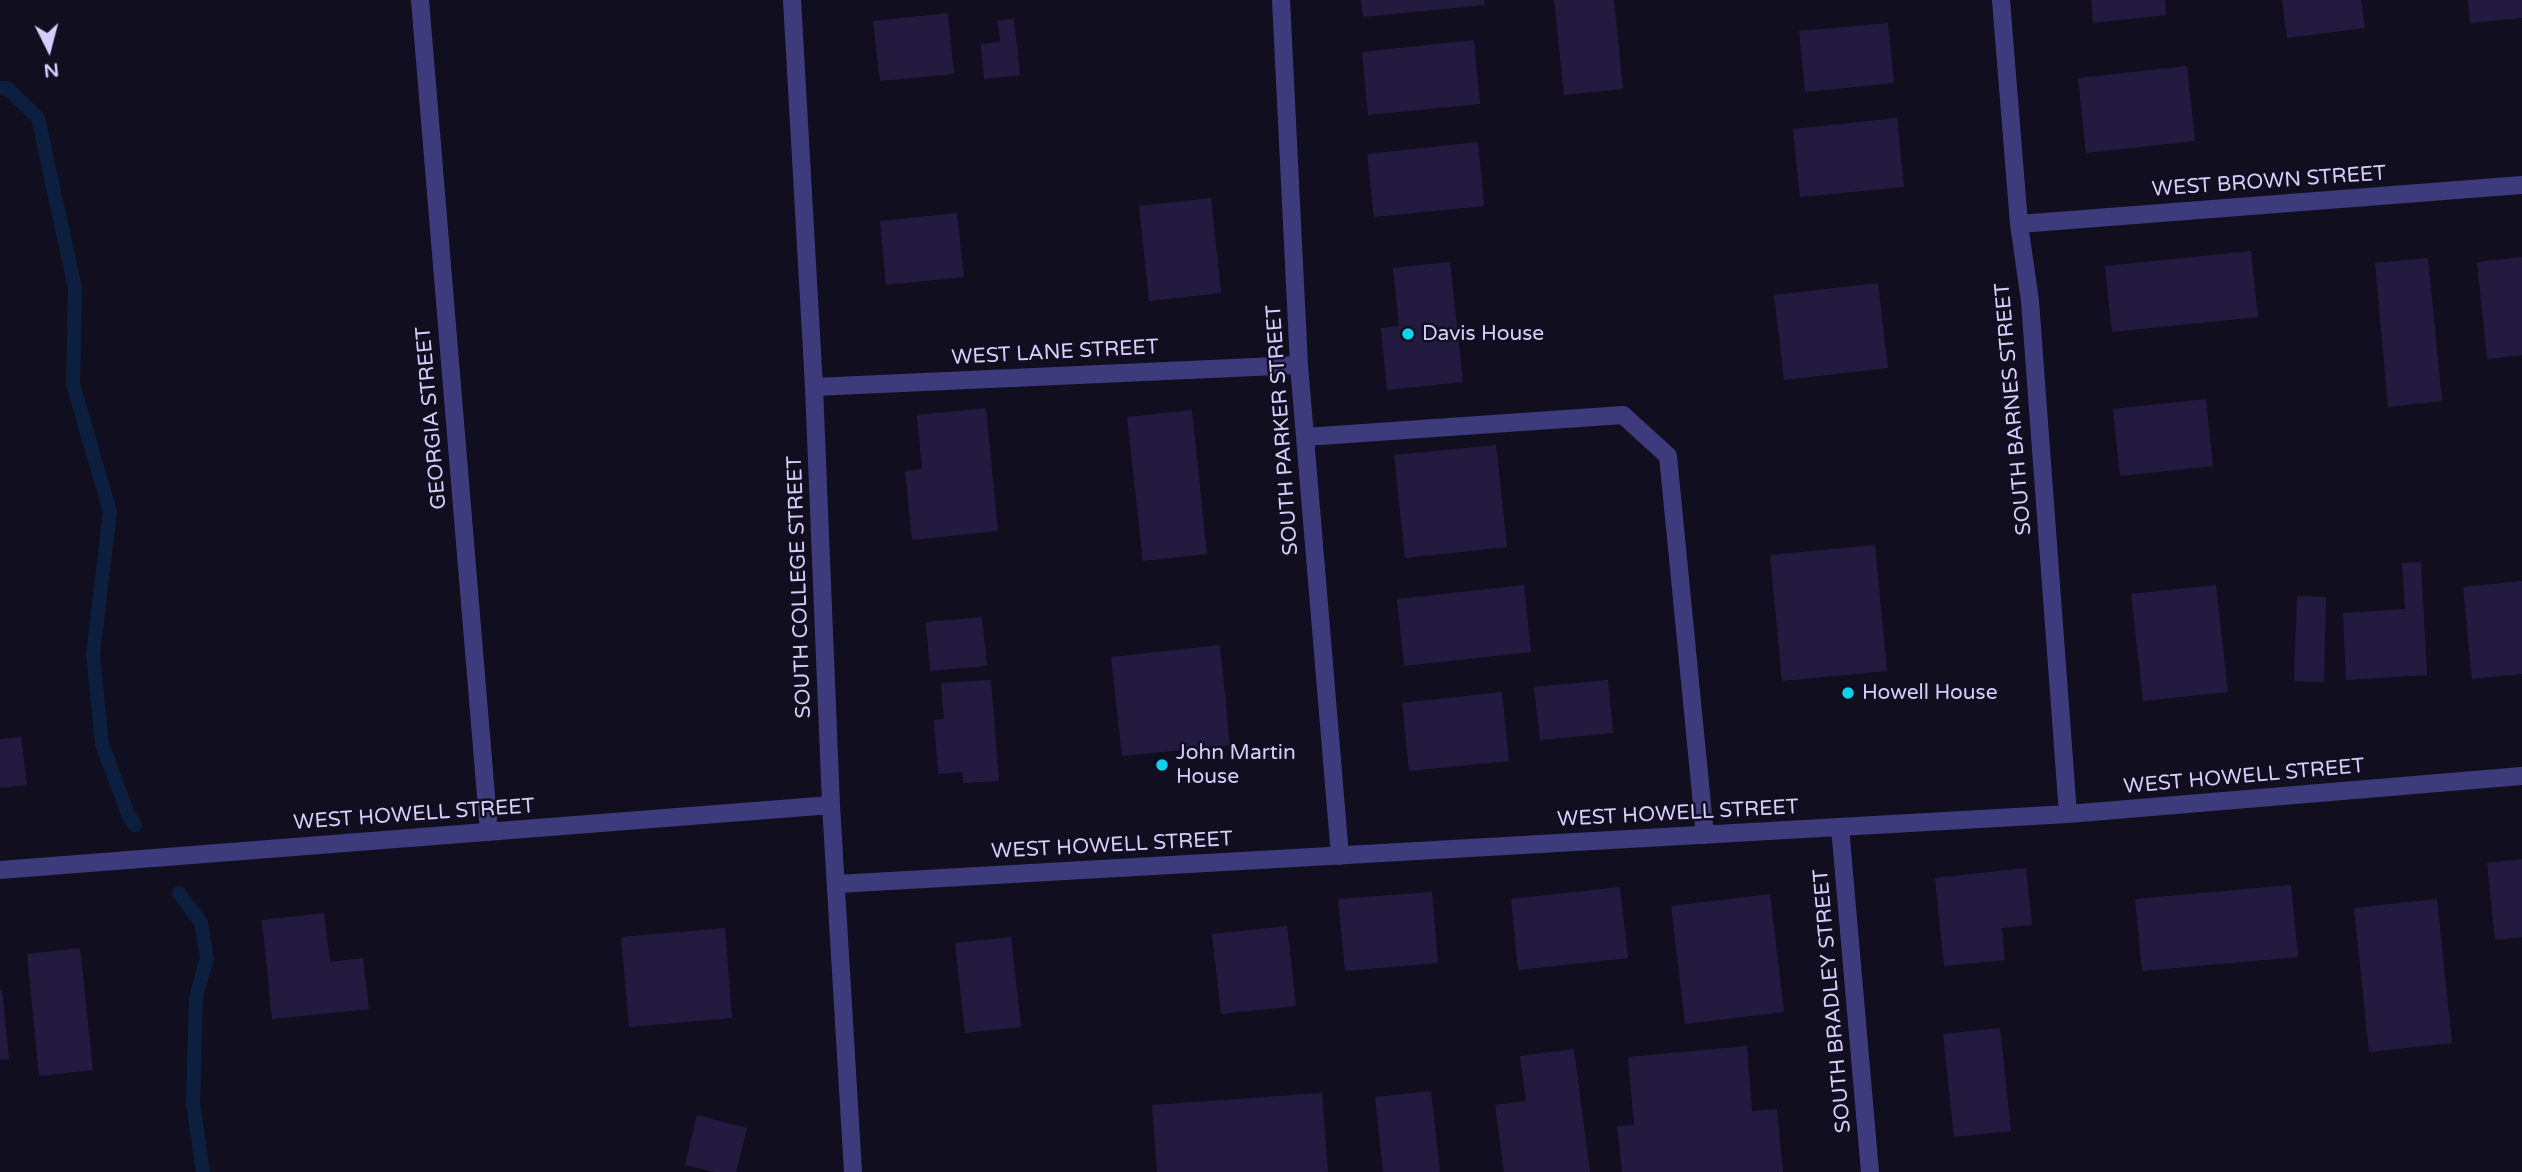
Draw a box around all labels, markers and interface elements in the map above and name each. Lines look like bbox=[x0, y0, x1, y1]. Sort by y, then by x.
north arrow bbox=[14, 14, 84, 84]
text: N bbox=[42, 58, 60, 82]
street label: WEST BROWN STREET bbox=[2151, 161, 2387, 203]
street label: SOUTH BARNES STREET bbox=[1990, 282, 2038, 536]
street label: SOUTH PARKER STREET bbox=[1262, 304, 1304, 556]
place label: Davis House bbox=[1422, 321, 1544, 347]
street label: GEORGIA STREET bbox=[411, 325, 453, 511]
marker: Davis House bbox=[1400, 326, 1416, 342]
street label: WEST LANE STREET bbox=[951, 335, 1159, 371]
street label: SOUTH COLLEGE STREET bbox=[783, 455, 817, 719]
place label: Howell House bbox=[1862, 680, 1998, 706]
marker: Howell House bbox=[1840, 685, 1856, 701]
place label: John Martin House bbox=[1176, 740, 1296, 790]
street label: WEST HOWELL STREET bbox=[2123, 754, 2365, 800]
marker: John Martin House bbox=[1154, 757, 1170, 773]
street label: WEST HOWELL STREET bbox=[293, 794, 535, 836]
street label: WEST HOWELL STREET bbox=[1557, 795, 1799, 833]
street label: WEST HOWELL STREET bbox=[991, 827, 1233, 865]
street label: SOUTH BRADLEY STREET bbox=[1809, 868, 1857, 1134]

